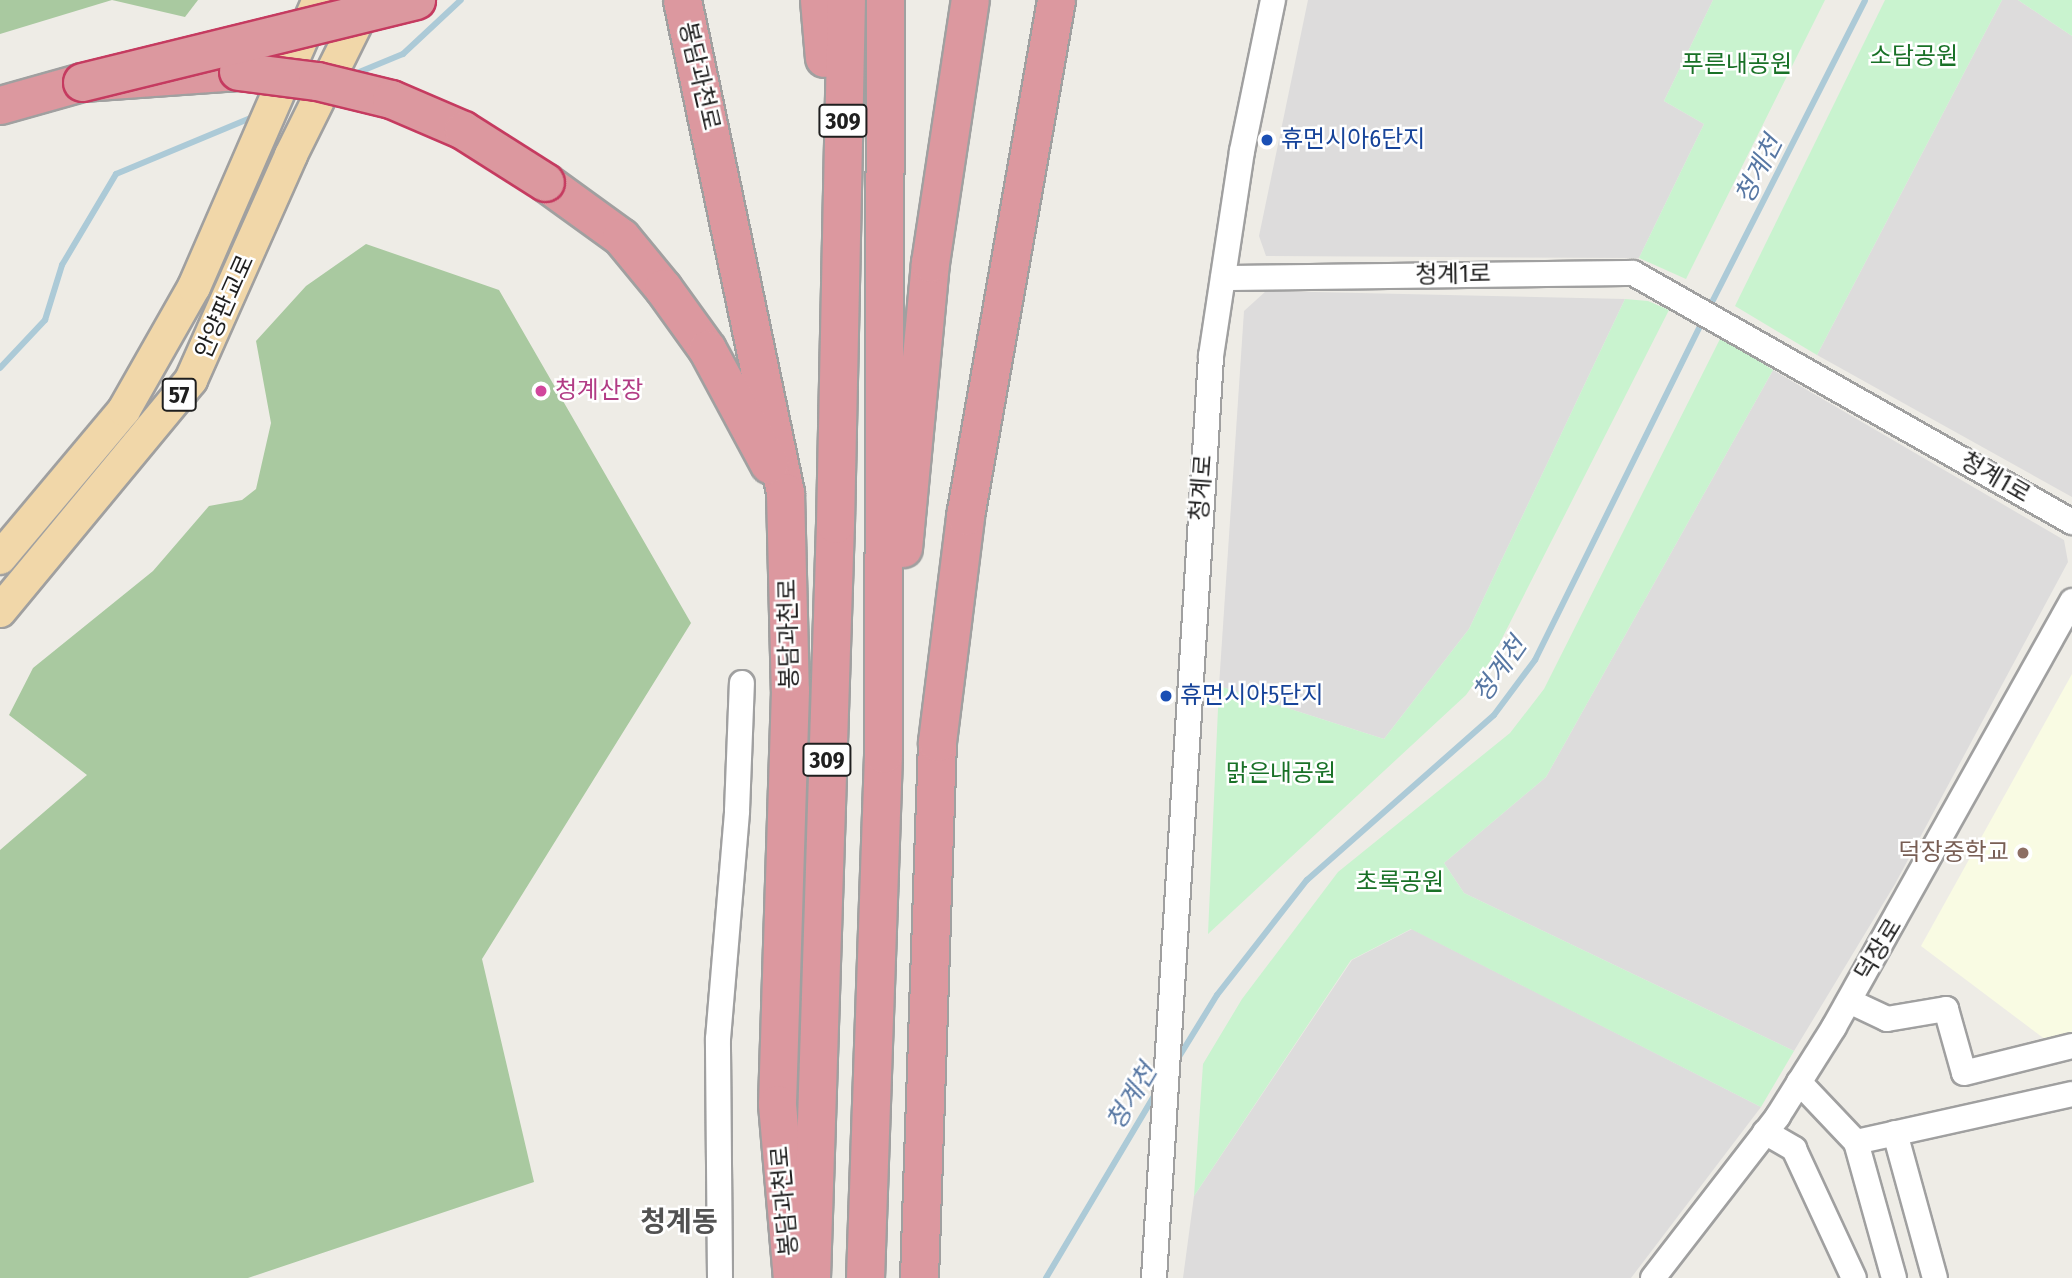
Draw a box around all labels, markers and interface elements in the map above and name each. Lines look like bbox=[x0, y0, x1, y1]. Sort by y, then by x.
street label: 봉담과천로 bbox=[673, 19, 725, 133]
park label: 소담공원 bbox=[1870, 43, 1958, 71]
park label: 푸른내공원 bbox=[1682, 51, 1792, 79]
road number: 309 bbox=[817, 102, 869, 140]
place label: 휴먼시아6단지 bbox=[1281, 126, 1425, 154]
water label: 청계천 bbox=[1729, 131, 1789, 209]
marker: 휴먼시아6단지 bbox=[1259, 132, 1275, 148]
street label: 안양판교로 bbox=[189, 251, 261, 363]
street label: 청계1로 bbox=[1415, 260, 1491, 290]
road number: 57 bbox=[162, 376, 196, 414]
place label: 청계산장 bbox=[555, 377, 643, 405]
marker: 청계산장 bbox=[533, 383, 549, 399]
street label: 청계1로 bbox=[1955, 447, 2035, 509]
street label: 청계로 bbox=[1185, 454, 1219, 522]
street label: 봉담과천로 bbox=[774, 579, 804, 689]
water label: 청계천 bbox=[1467, 632, 1533, 708]
place label: 휴먼시아5단지 bbox=[1180, 682, 1323, 710]
marker: 휴먼시아5단지 bbox=[1158, 688, 1174, 704]
road number: 309 bbox=[801, 740, 853, 780]
park label: 맑은내공원 bbox=[1226, 760, 1336, 788]
place label: 덕장중학교 bbox=[1899, 839, 2009, 867]
marker: 덕장중학교 bbox=[2015, 845, 2031, 861]
park label: 초록공원 bbox=[1356, 869, 1444, 897]
street label: 덕장로 bbox=[1850, 914, 1908, 986]
water label: 청계천 bbox=[1100, 1058, 1164, 1136]
street label: 봉담과천로 bbox=[766, 1145, 804, 1257]
district label: 청계동 bbox=[640, 1205, 718, 1239]

